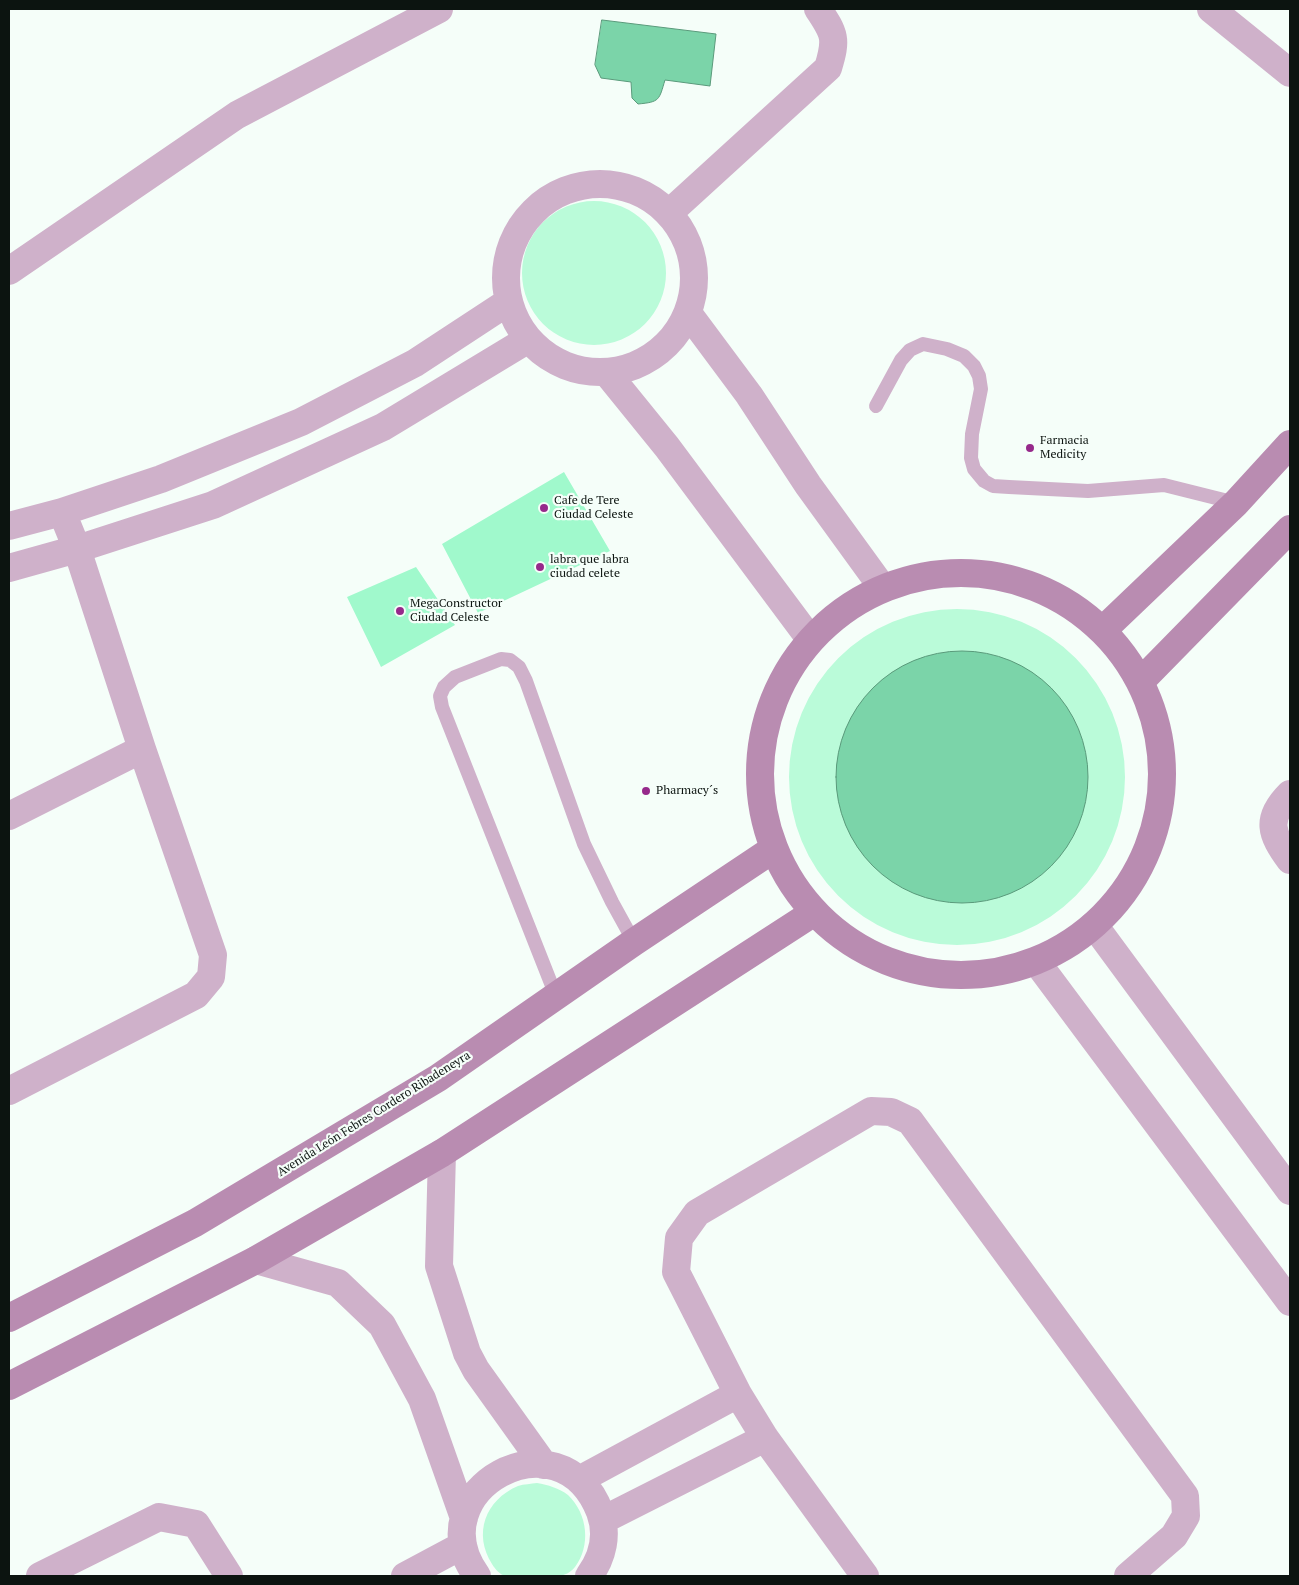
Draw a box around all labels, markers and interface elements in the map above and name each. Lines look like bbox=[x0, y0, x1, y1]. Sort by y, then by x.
place label: Farmacia Medicity bbox=[1040, 434, 1089, 462]
marker: Farmacia Medicity bbox=[1024, 442, 1036, 454]
place label: Cafe de Tere Ciudad Celeste bbox=[554, 494, 633, 522]
marker: Cafe de Tere Ciudad Celeste bbox=[538, 502, 550, 514]
place label: labra que labra ciudad celete bbox=[550, 553, 629, 581]
marker: labra que labra ciudad celete bbox=[534, 561, 546, 573]
place label: MegaConstructor Ciudad Celeste bbox=[410, 597, 502, 625]
marker: MegaConstructor Ciudad Celeste bbox=[394, 605, 406, 617]
place label: Pharmacy´s bbox=[656, 784, 718, 798]
marker: Pharmacy´s bbox=[640, 785, 652, 797]
street label: Avenida León Febres Cordero Ribadeneyra bbox=[275, 1048, 473, 1180]

